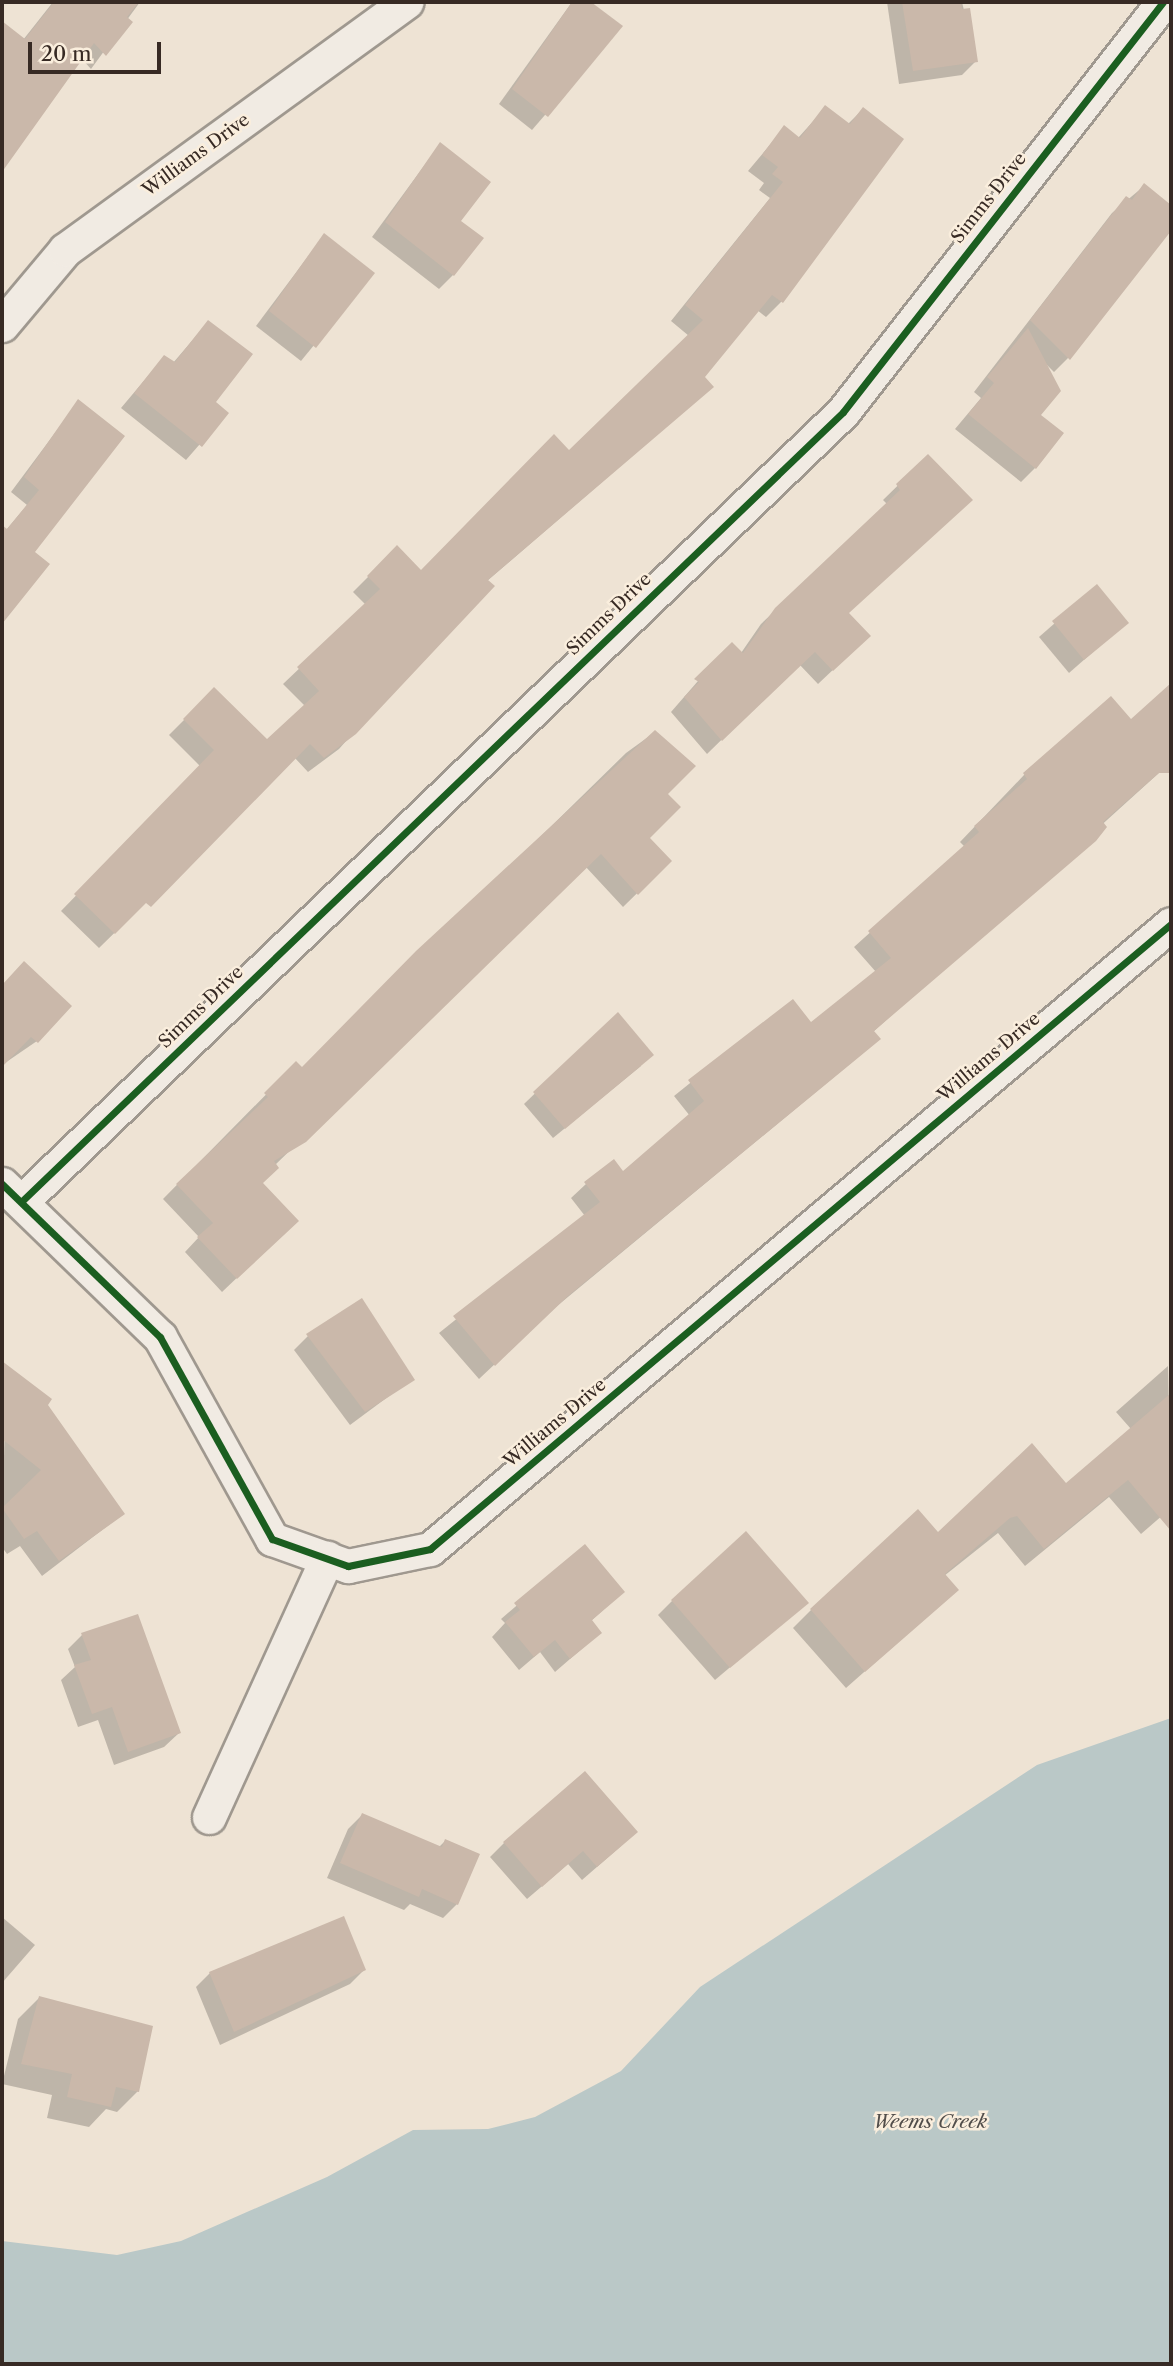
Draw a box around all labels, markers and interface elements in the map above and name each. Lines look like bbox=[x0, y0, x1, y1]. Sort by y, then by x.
scale bar bbox=[32, 28, 164, 72]
text: 20 m bbox=[41, 41, 92, 66]
street label: Williams Drive bbox=[138, 109, 254, 201]
street label: Simms Drive bbox=[947, 148, 1031, 248]
street label: Simms Drive bbox=[562, 568, 656, 660]
street label: Simms Drive bbox=[154, 961, 248, 1053]
street label: Williams Drive bbox=[933, 1008, 1045, 1106]
street label: Williams Drive bbox=[499, 1374, 611, 1472]
water label: Weems Creek bbox=[873, 2111, 987, 2133]

